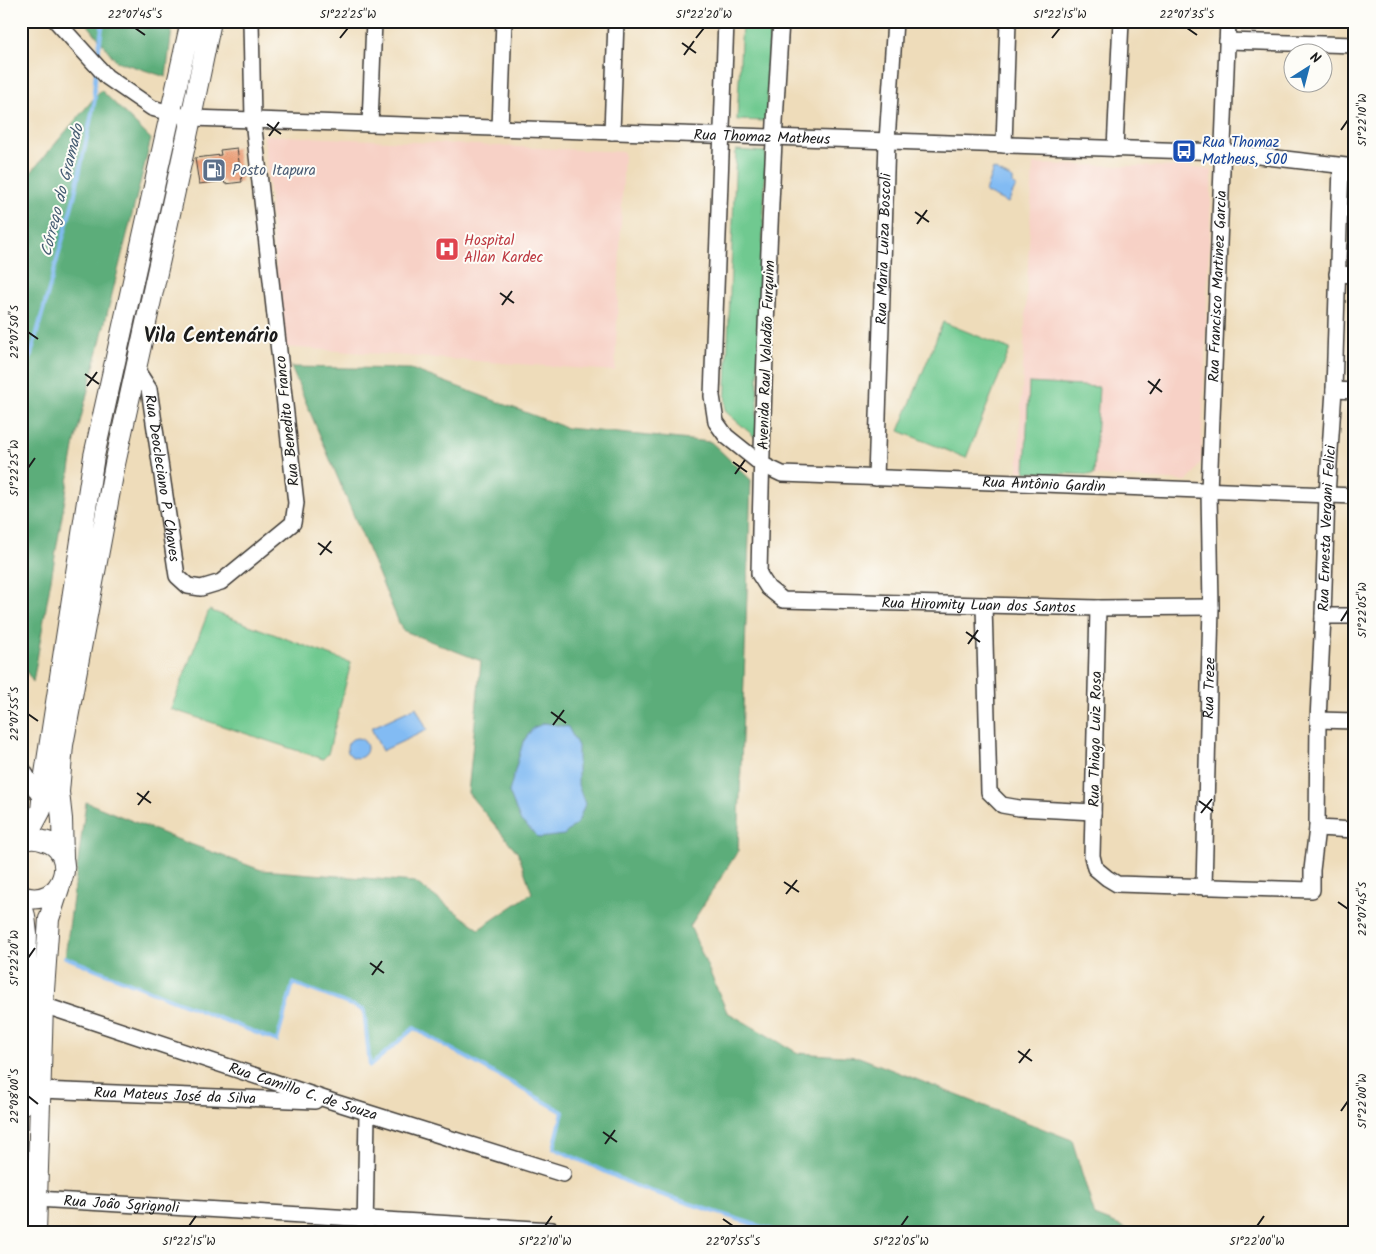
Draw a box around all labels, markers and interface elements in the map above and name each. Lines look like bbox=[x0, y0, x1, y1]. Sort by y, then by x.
text: 22°07'45"S bbox=[108, 5, 163, 24]
text: 51°22'25"W bbox=[320, 5, 376, 24]
text: 51°22'20"W bbox=[676, 5, 732, 24]
text: 51°22'15"W bbox=[1033, 5, 1087, 24]
text: 22°07'35"S bbox=[1160, 5, 1215, 24]
north arrow bbox=[1284, 42, 1334, 92]
text: N bbox=[1305, 47, 1325, 70]
text: 51°22'10"W bbox=[1353, 93, 1372, 147]
water label: Córrego do Gramado bbox=[34, 120, 91, 259]
street label: Rua Thomaz Matheus bbox=[693, 124, 831, 152]
place label: Rua Thomaz Matheus, 500 bbox=[1202, 131, 1288, 172]
bus stop icon: Rua Thomaz Matheus, 500 bbox=[1171, 138, 1197, 164]
fuel station icon: Posto Itapura bbox=[201, 157, 227, 183]
place label: Posto Itapura bbox=[232, 159, 316, 183]
street label: Rua Maria Luiza Boscoli bbox=[870, 172, 899, 325]
street label: Rua Francisco Martinez Garcia bbox=[1202, 190, 1234, 383]
place label: Hospital Allan Kardec bbox=[464, 229, 544, 270]
hospital icon: Hospital Allan Kardec bbox=[434, 236, 460, 262]
street label: Avenida Raul Valadão Furquim bbox=[752, 260, 782, 450]
text: 22°07'50"S bbox=[5, 304, 24, 359]
district label: Vila Centenário bbox=[144, 321, 278, 353]
street label: Rua Benedito Franco bbox=[269, 354, 307, 487]
street label: Rua Deocleciano P. Chaves bbox=[137, 393, 186, 564]
text: 51°22'25"W bbox=[5, 440, 24, 496]
street label: Rua Ernesta Vergani Felici bbox=[1312, 443, 1343, 612]
street label: Rua Antônio Gardin bbox=[982, 471, 1106, 499]
text: 51°22'05"W bbox=[1353, 582, 1372, 638]
street label: Rua Hiromity Luan dos Santos bbox=[881, 592, 1076, 620]
street label: Rua Treze bbox=[1197, 656, 1223, 719]
street label: Rua Thiago Luiz Rosa bbox=[1083, 671, 1109, 807]
text: 22°07'55"S bbox=[5, 686, 24, 741]
text: 22°07'45"S bbox=[1353, 881, 1372, 936]
text: 51°22'20"W bbox=[5, 930, 24, 986]
street label: Rua Camillo C. de Souza bbox=[225, 1057, 380, 1128]
text: 22°08'00"S bbox=[5, 1068, 24, 1124]
text: 51°22'00"W bbox=[1353, 1073, 1372, 1129]
street label: Rua Mateus José da Silva bbox=[93, 1081, 256, 1112]
street label: Rua João Sgrignoli bbox=[63, 1190, 181, 1221]
text: 51°22'15"W bbox=[162, 1232, 216, 1251]
text: 51°22'10"W bbox=[518, 1232, 572, 1251]
text: 22°07'55"S bbox=[706, 1232, 761, 1251]
text: 51°22'05"W bbox=[873, 1232, 929, 1251]
text: 51°22'00"W bbox=[1229, 1232, 1285, 1251]

